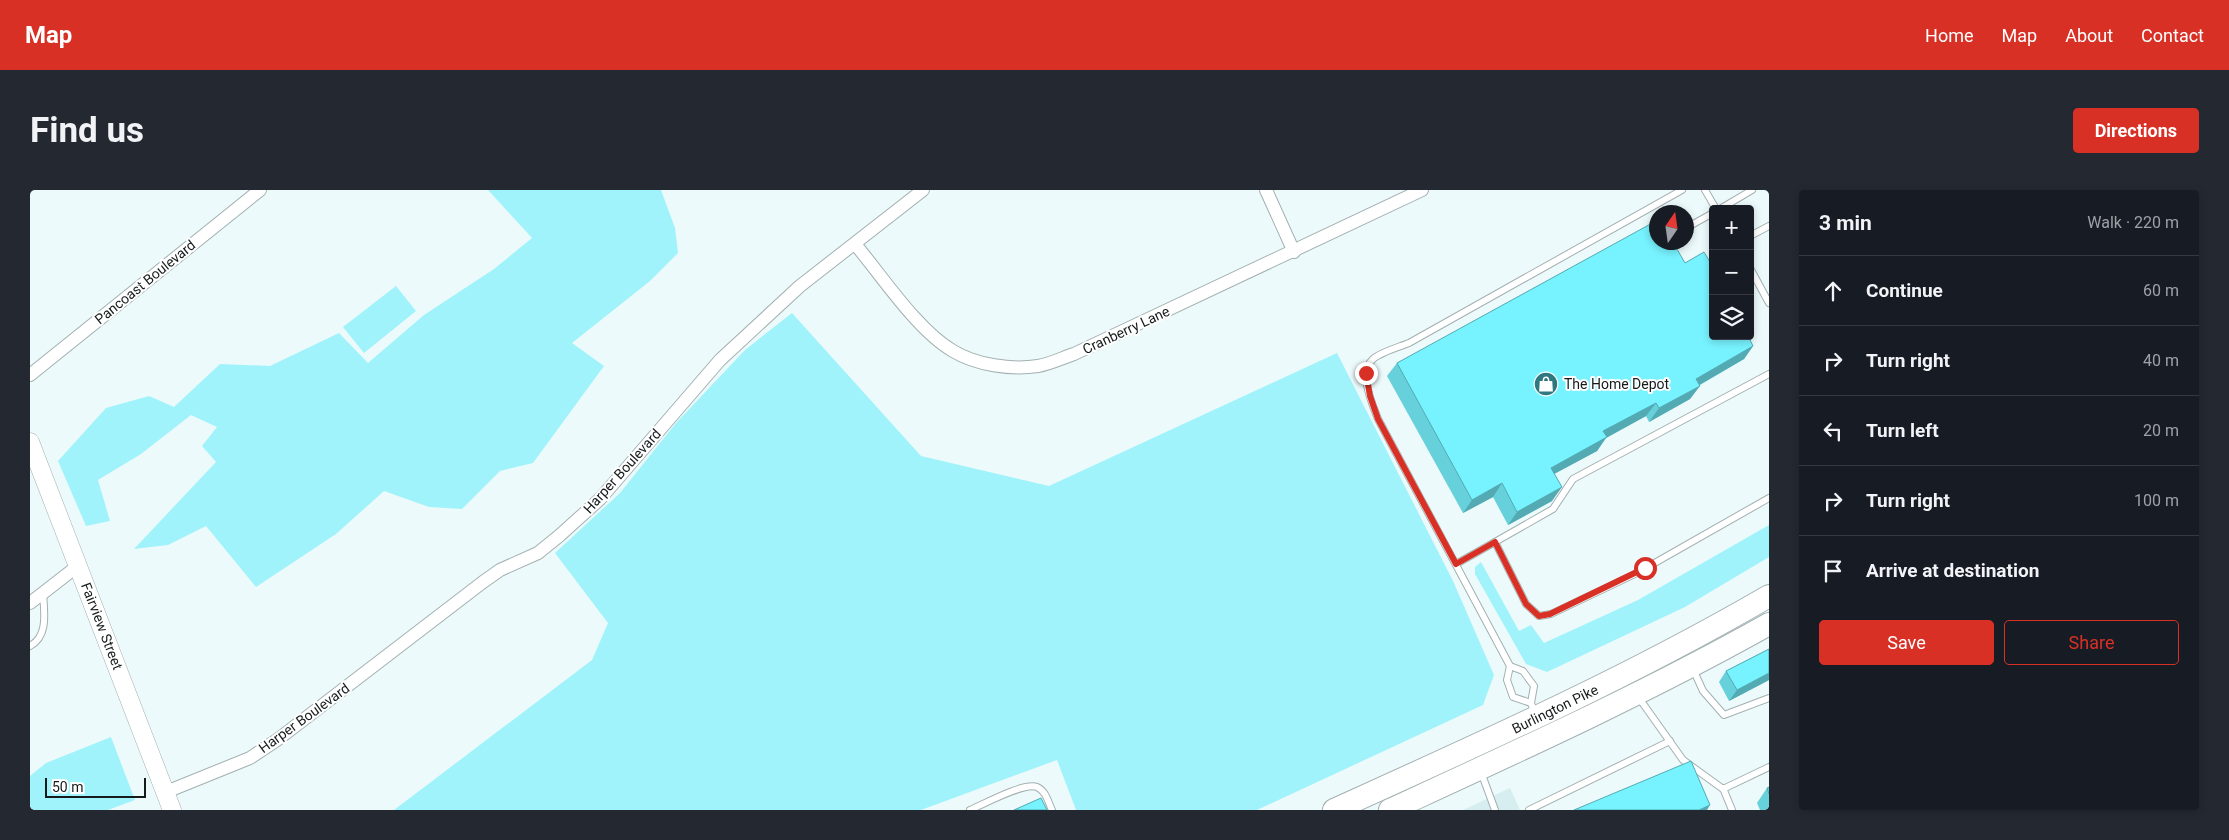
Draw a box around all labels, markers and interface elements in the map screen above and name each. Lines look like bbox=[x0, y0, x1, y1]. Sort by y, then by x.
text: Map bbox=[25, 21, 72, 49]
text: Home bbox=[1925, 25, 1974, 46]
text: Map bbox=[2002, 25, 2037, 46]
text: About bbox=[2065, 25, 2113, 46]
text: Contact bbox=[2141, 25, 2204, 46]
button: Directions bbox=[2073, 108, 2199, 153]
text: Find us bbox=[30, 110, 144, 151]
north arrow bbox=[1649, 205, 1694, 250]
map controls bbox=[1709, 205, 1754, 340]
button: + bbox=[1709, 205, 1754, 250]
text: 3 min bbox=[1819, 211, 1872, 235]
text: Walk · 220 m bbox=[2087, 213, 2179, 232]
street label: Pancoast Boulevard bbox=[92, 237, 198, 327]
button: − bbox=[1709, 250, 1754, 295]
icon: ahead bbox=[1819, 277, 1847, 305]
text: Continue bbox=[1866, 279, 1943, 302]
text: 60 m bbox=[2143, 281, 2179, 300]
button: layers bbox=[1709, 295, 1754, 340]
street label: Cranberry Lane bbox=[1080, 303, 1172, 357]
icon: right bbox=[1819, 347, 1847, 375]
text: Turn right bbox=[1866, 349, 1950, 372]
text: 40 m bbox=[2143, 351, 2179, 370]
route end bbox=[1355, 362, 1378, 385]
shop icon: The Home Depot bbox=[1533, 371, 1559, 397]
place label: The Home Depot bbox=[1564, 376, 1670, 392]
icon: left bbox=[1819, 417, 1847, 445]
text: Turn left bbox=[1866, 419, 1939, 442]
text: 20 m bbox=[2143, 421, 2179, 440]
street label: Harper Boulevard bbox=[580, 426, 664, 516]
icon: right bbox=[1819, 487, 1847, 515]
text: Turn right bbox=[1866, 489, 1950, 512]
text: 100 m bbox=[2134, 491, 2179, 510]
route start bbox=[1634, 557, 1657, 580]
icon: arrive bbox=[1819, 557, 1847, 585]
text: Arrive at destination bbox=[1866, 559, 2039, 582]
street label: Fairview Street bbox=[78, 580, 126, 672]
button: Save bbox=[1819, 620, 1994, 665]
button: Share bbox=[2004, 620, 2179, 665]
street label: Harper Boulevard bbox=[256, 680, 352, 756]
street label: Burlington Pike bbox=[1509, 681, 1601, 737]
scale bar bbox=[45, 775, 146, 798]
text: 50 m bbox=[52, 779, 84, 795]

